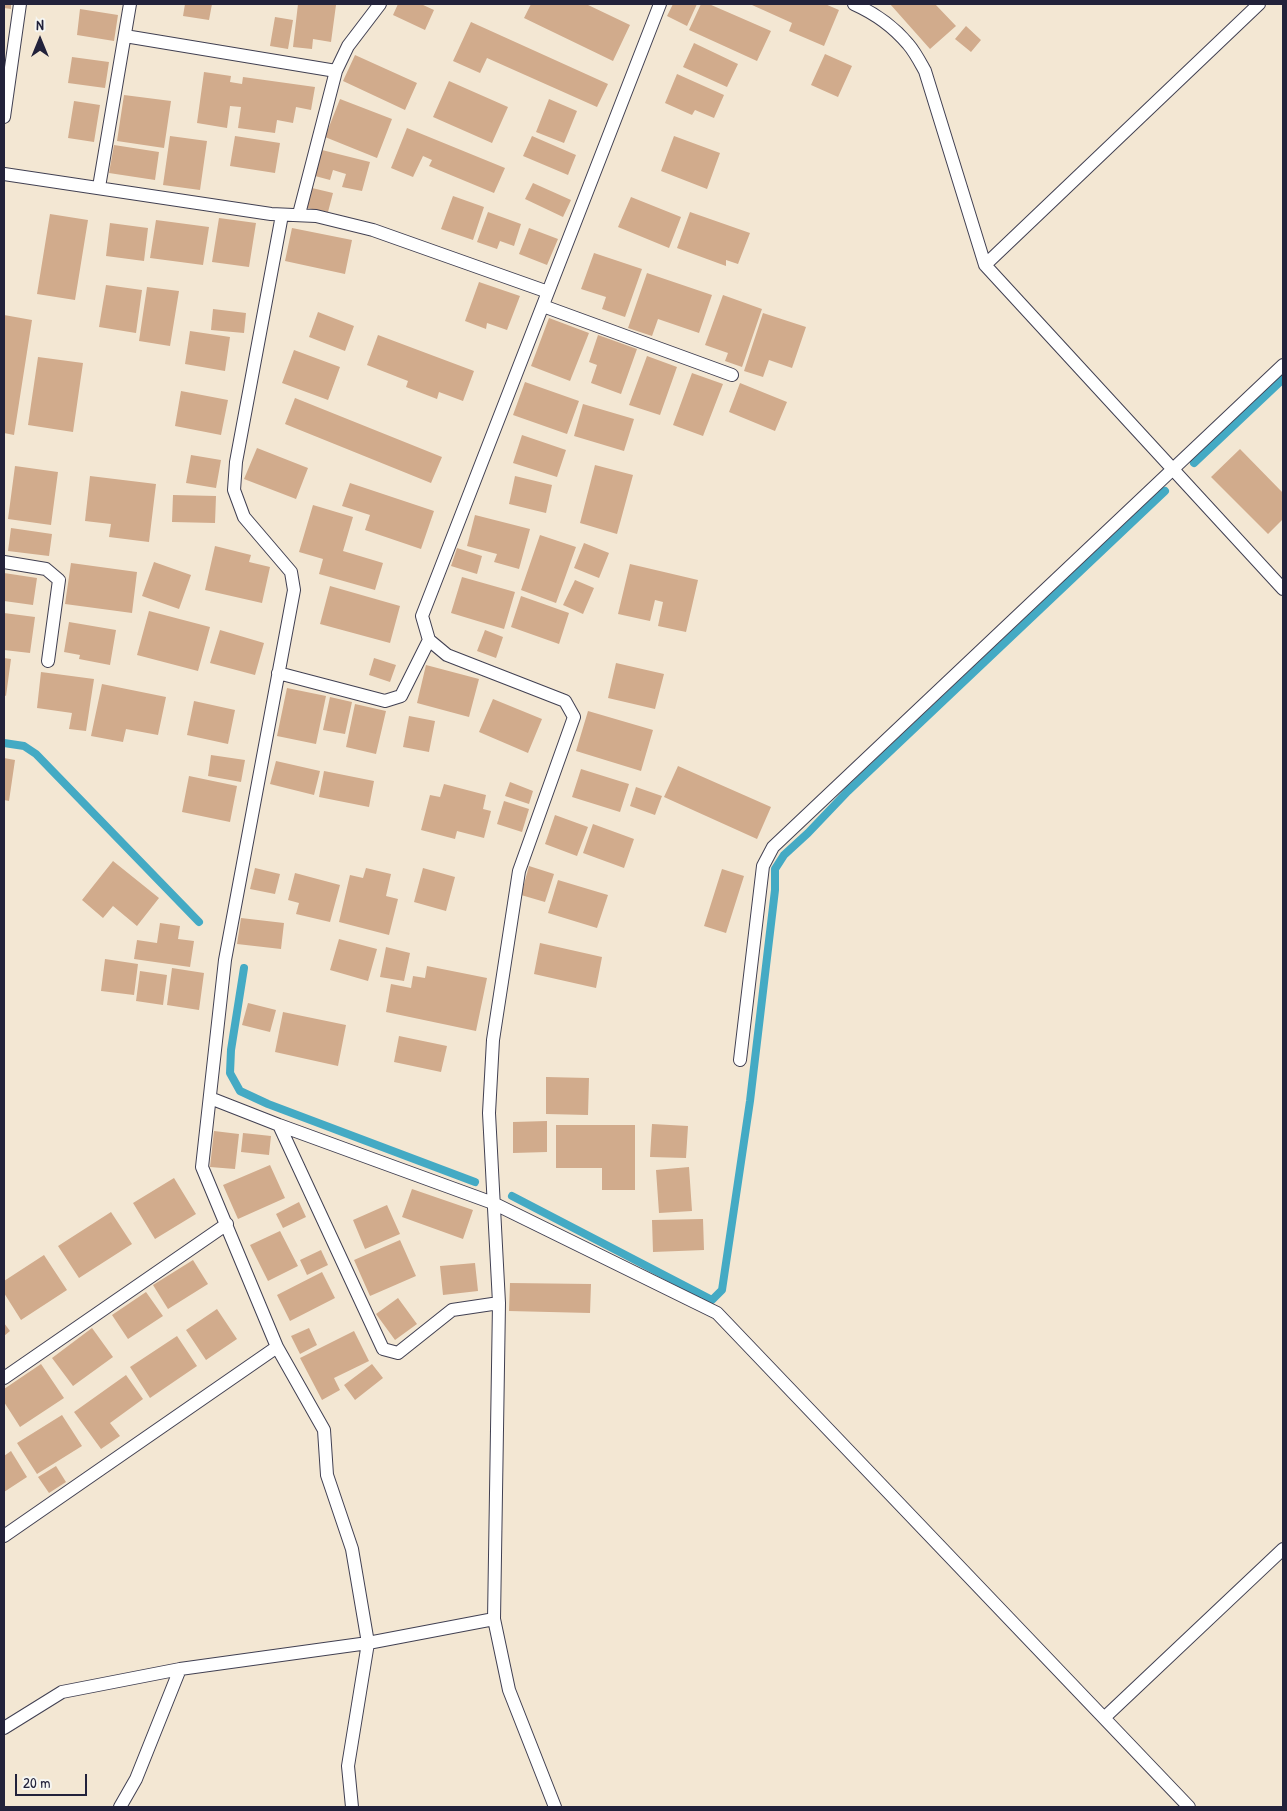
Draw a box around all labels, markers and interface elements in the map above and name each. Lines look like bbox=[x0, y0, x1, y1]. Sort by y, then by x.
north arrow bbox=[15, 15, 65, 65]
text: N bbox=[36, 15, 44, 34]
scale bar bbox=[18, 1764, 90, 1796]
text: 20 m bbox=[23, 1772, 50, 1793]

